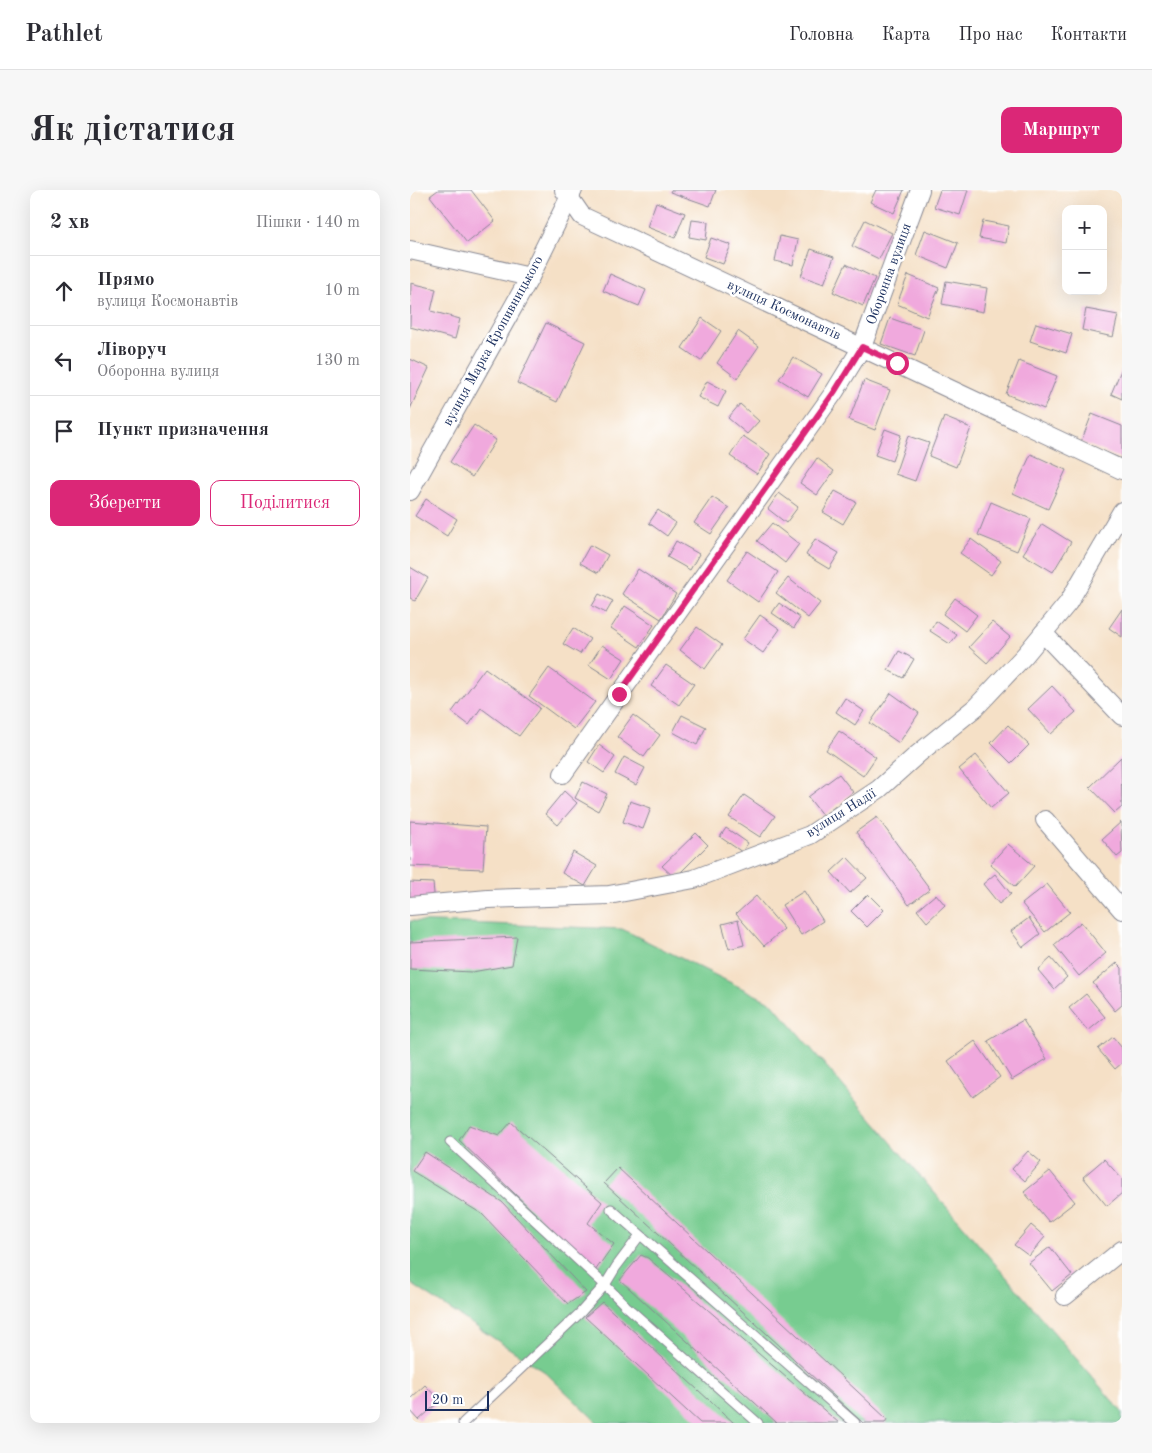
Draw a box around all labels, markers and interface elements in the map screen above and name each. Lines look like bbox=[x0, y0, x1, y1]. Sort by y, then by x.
text: Pathlet bbox=[25, 23, 103, 47]
text: Головна bbox=[789, 26, 854, 44]
text: Карта bbox=[882, 26, 930, 44]
text: Про нас bbox=[958, 26, 1023, 44]
text: Контакти bbox=[1051, 26, 1127, 44]
button: Маршрут bbox=[1001, 107, 1122, 153]
text: Як дістатися bbox=[30, 113, 235, 148]
map controls bbox=[1062, 205, 1107, 295]
button: + bbox=[1062, 205, 1107, 250]
text: 2 хв bbox=[50, 212, 89, 233]
text: Пішки · 140 m bbox=[256, 215, 360, 231]
street label: Оборонна вулиця bbox=[864, 221, 914, 327]
button: − bbox=[1062, 250, 1107, 295]
street label: вулиця Марка Кропивницького bbox=[440, 254, 546, 428]
text: Прямо bbox=[97, 271, 155, 290]
icon: ahead bbox=[50, 277, 78, 305]
street label: вулиця Космонавтів bbox=[725, 278, 843, 343]
text: 10 m bbox=[324, 283, 360, 299]
text: вулиця Космонавтів bbox=[97, 294, 238, 310]
text: Ліворуч bbox=[97, 341, 167, 360]
icon: left bbox=[50, 347, 78, 375]
route start bbox=[886, 352, 909, 375]
text: 130 m bbox=[315, 353, 360, 369]
text: Оборонна вулиця bbox=[97, 364, 219, 380]
icon: arrive bbox=[50, 417, 78, 445]
text: Пункт призначення bbox=[97, 421, 269, 440]
button: Зберегти bbox=[50, 480, 200, 526]
button: Поділитися bbox=[210, 480, 360, 526]
route end bbox=[608, 683, 631, 706]
street label: вулиця Надії bbox=[804, 786, 878, 840]
scale bar bbox=[425, 1388, 489, 1411]
text: 20 m bbox=[432, 1393, 463, 1407]

